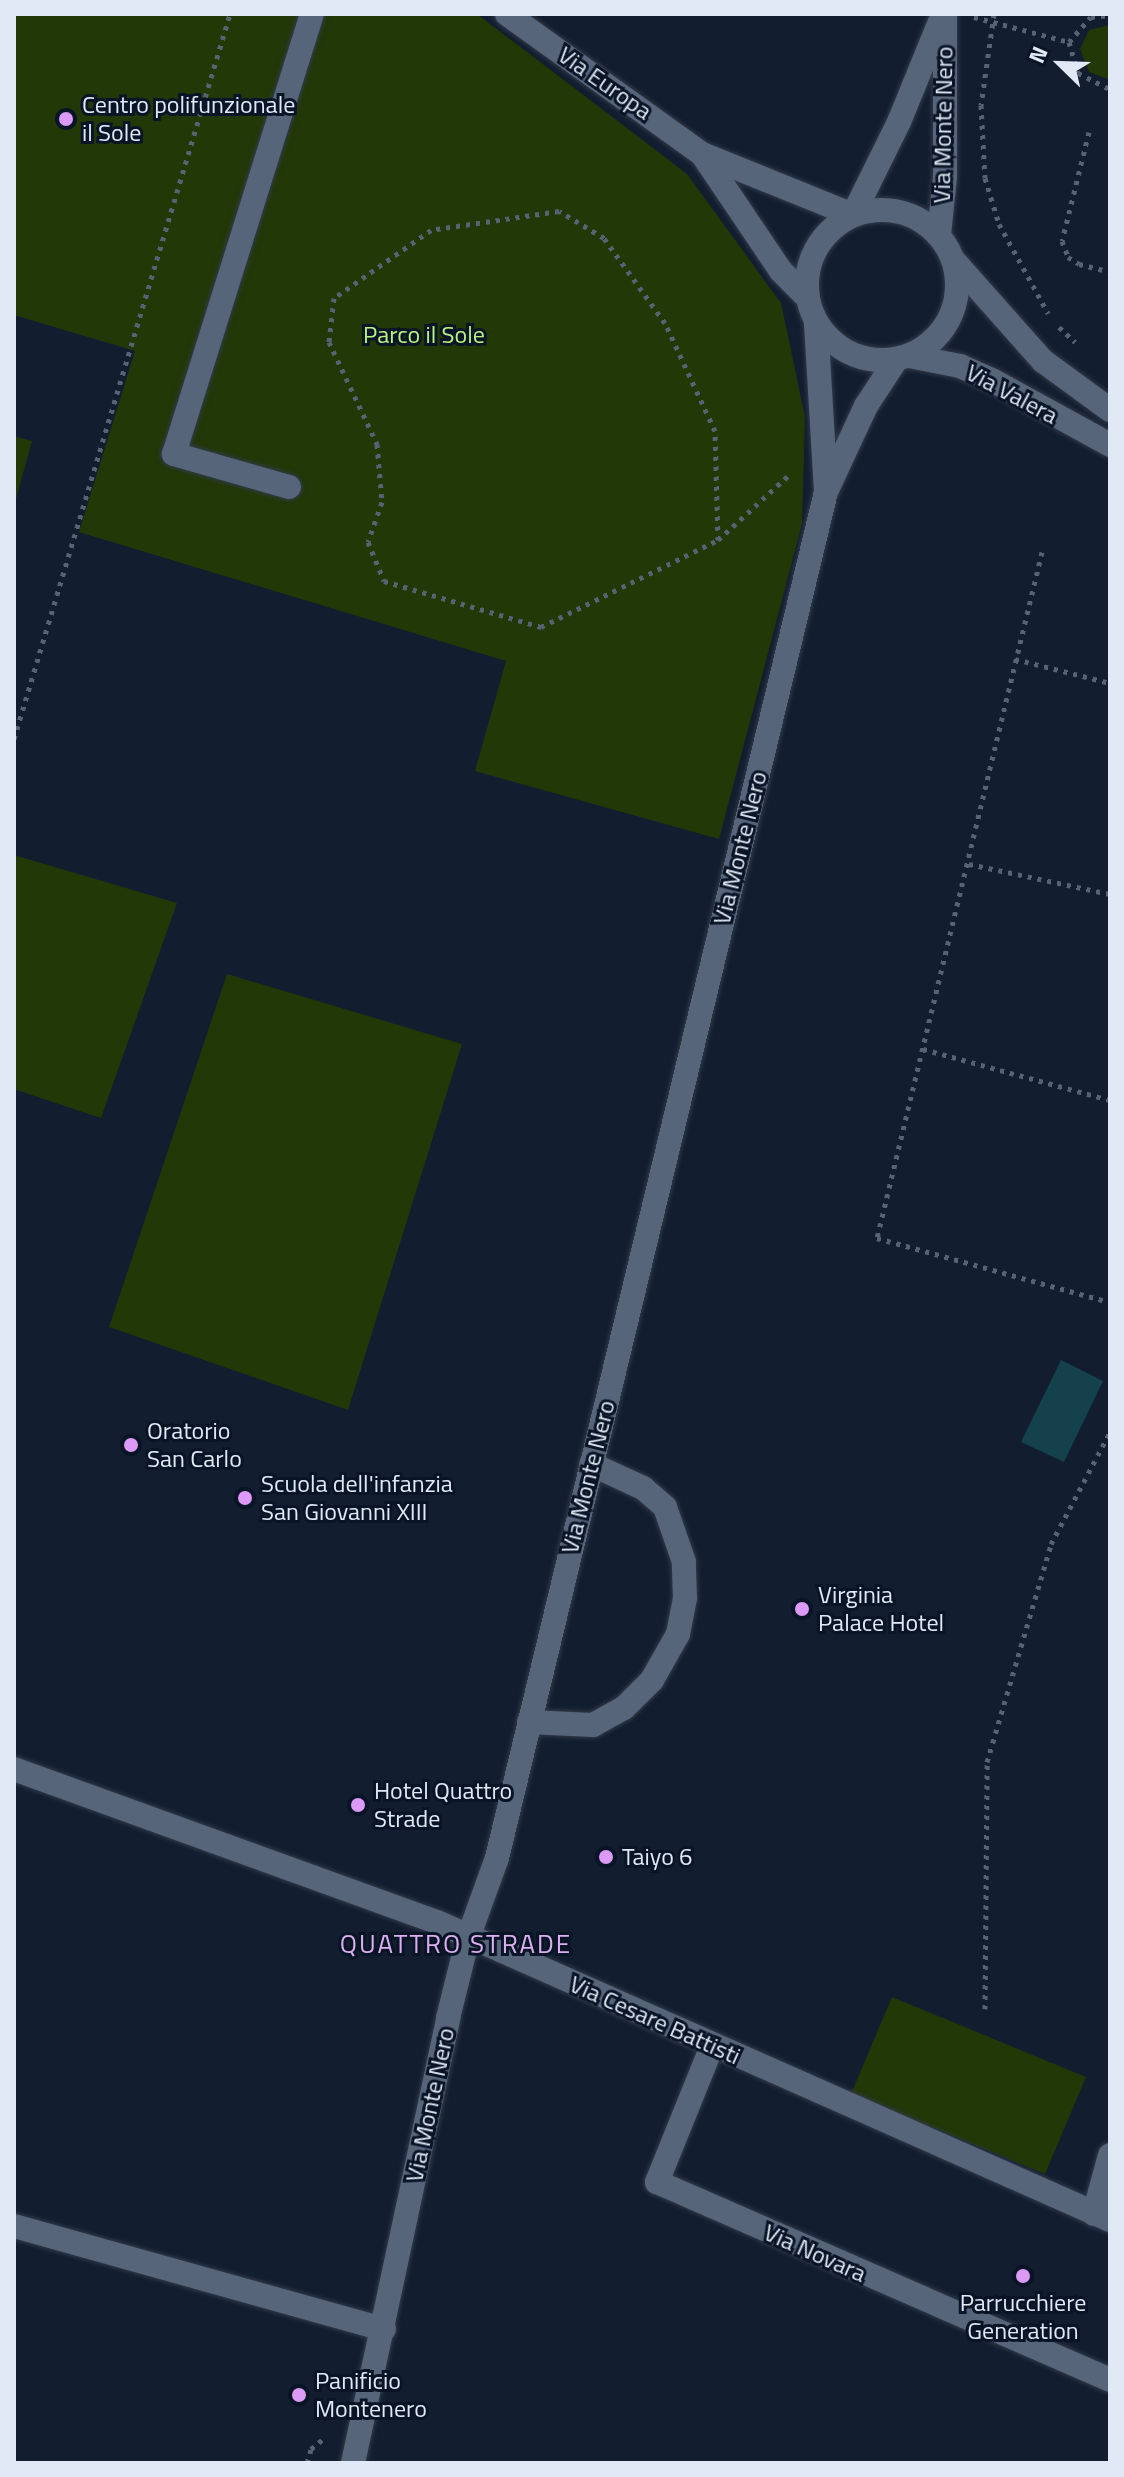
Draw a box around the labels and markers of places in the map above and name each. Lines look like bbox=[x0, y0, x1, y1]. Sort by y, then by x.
place label: Centro polifunzionale il Sole bbox=[82, 91, 295, 147]
marker: Centro polifunzionale il Sole bbox=[57, 110, 75, 128]
place label: Oratorio San Carlo bbox=[147, 1417, 242, 1473]
marker: Oratorio San Carlo bbox=[122, 1436, 140, 1454]
place label: Scuola dell'infanzia San Giovanni XIII bbox=[261, 1470, 453, 1526]
marker: Scuola dell'infanzia San Giovanni XIII bbox=[236, 1489, 254, 1507]
place label: Virginia Palace Hotel bbox=[818, 1581, 944, 1637]
marker: Virginia Palace Hotel bbox=[793, 1600, 811, 1618]
place label: Hotel Quattro Strade bbox=[374, 1777, 512, 1833]
marker: Hotel Quattro Strade bbox=[349, 1796, 367, 1814]
place label: Taiyo 6 bbox=[622, 1843, 693, 1871]
marker: Taiyo 6 bbox=[597, 1848, 615, 1866]
marker: Parrucchiere Generation bbox=[1014, 2267, 1032, 2285]
place label: Parrucchiere Generation bbox=[960, 2289, 1086, 2345]
place label: Panificio Montenero bbox=[315, 2367, 427, 2423]
marker: Panificio Montenero bbox=[290, 2386, 308, 2404]

